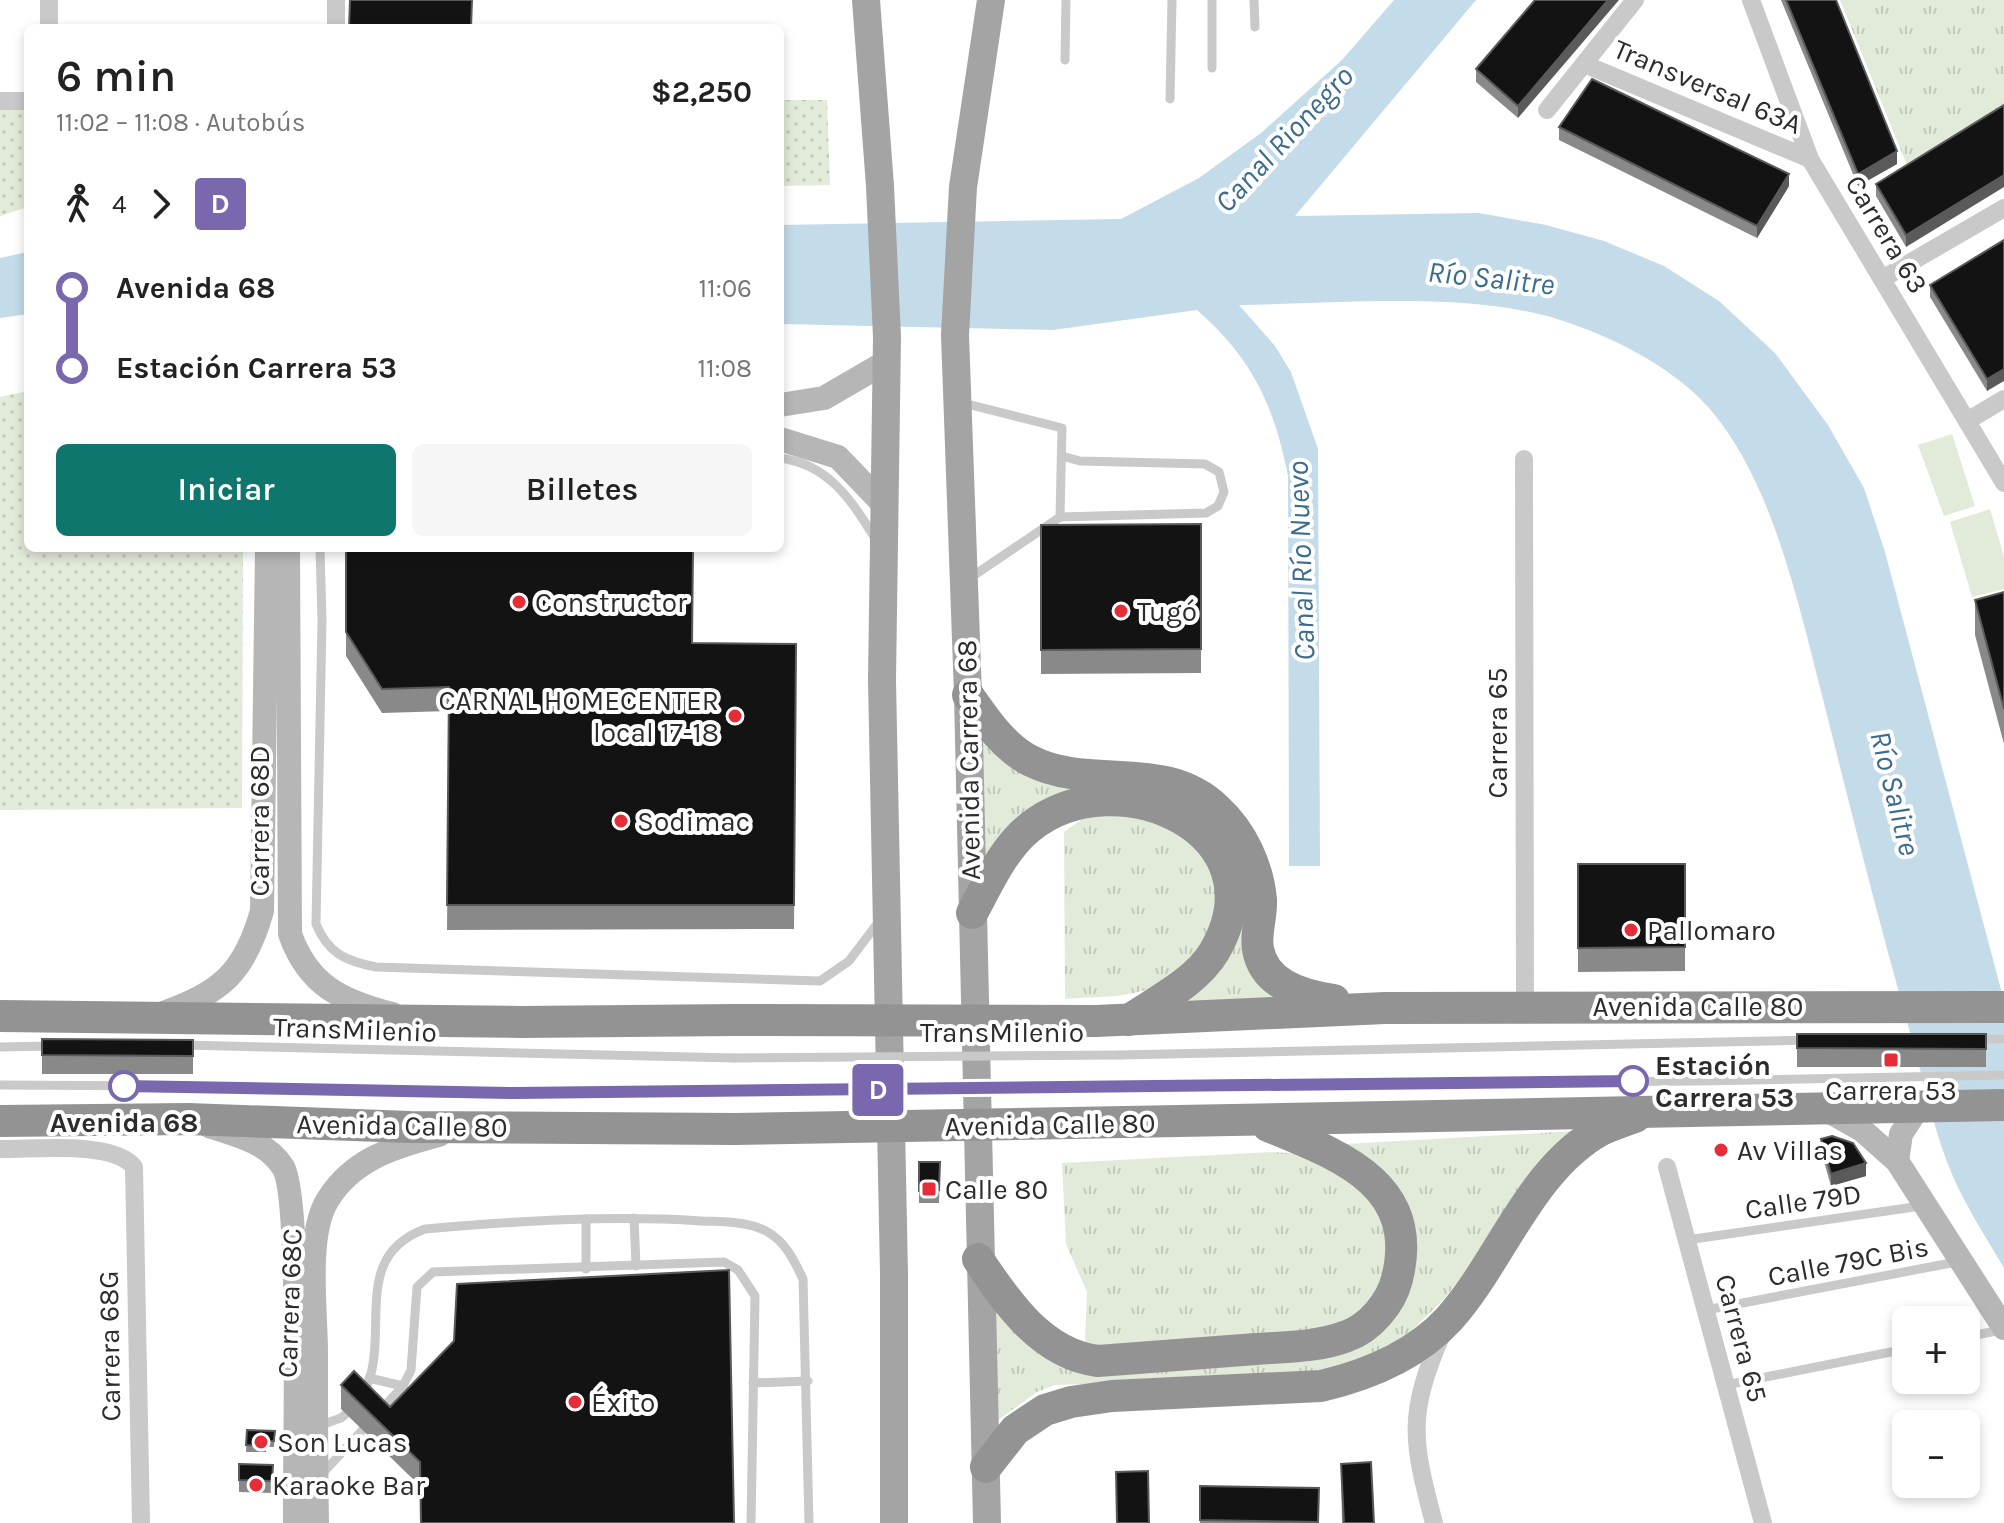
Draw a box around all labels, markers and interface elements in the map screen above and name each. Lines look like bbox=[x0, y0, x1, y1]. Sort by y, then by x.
street label: Transversal 63A bbox=[1609, 32, 1807, 141]
text: 6 min bbox=[56, 51, 176, 102]
water label: Canal Rionegro bbox=[1207, 58, 1361, 220]
text: $2,250 bbox=[651, 74, 752, 110]
text: 11:02 – 11:08 · Autobús bbox=[56, 107, 305, 138]
street label: Carrera 63 bbox=[1838, 169, 1935, 299]
icon: walk bbox=[56, 182, 100, 226]
icon: forward bbox=[139, 182, 183, 226]
text: D bbox=[211, 187, 230, 220]
text: 4 bbox=[112, 189, 127, 220]
water label: Río Salitre bbox=[1426, 253, 1556, 303]
text: Avenida 68 bbox=[116, 270, 275, 306]
text: 11:06 bbox=[699, 273, 752, 304]
text: Estación Carrera 53 bbox=[116, 350, 397, 386]
text: 11:08 bbox=[697, 353, 752, 384]
button: Iniciar bbox=[56, 444, 396, 536]
button: Billetes bbox=[412, 444, 752, 536]
water label: Canal Río Nuevo bbox=[1280, 460, 1322, 662]
place label: Constructor bbox=[535, 586, 688, 619]
marker: Constructor bbox=[510, 593, 528, 611]
place label: Tugó bbox=[1137, 595, 1197, 628]
marker: Tugó bbox=[1112, 602, 1130, 620]
street label: Avenida Carrera 68 bbox=[950, 640, 987, 880]
street label: Carrera 65 bbox=[1481, 667, 1514, 799]
place label: CARNAL HOMECENTER local 17-18 bbox=[438, 684, 719, 749]
marker: CARNAL HOMECENTER local 17-18 bbox=[726, 707, 744, 725]
water label: Río Salitre bbox=[1862, 727, 1928, 859]
street label: Carrera 68D bbox=[243, 745, 276, 897]
place label: Sodimac bbox=[637, 805, 750, 838]
marker: Sodimac bbox=[612, 812, 630, 830]
place label: Pallomaro bbox=[1647, 914, 1776, 947]
marker: Pallomaro bbox=[1622, 921, 1640, 939]
street label: Avenida Calle 80 bbox=[1593, 990, 1803, 1023]
street label: TransMilenio bbox=[272, 1010, 437, 1049]
street label: TransMilenio bbox=[920, 1016, 1084, 1049]
place label: Estación Carrera 53 bbox=[1655, 1049, 1794, 1114]
marker: Carrera 53 bbox=[1882, 1051, 1900, 1069]
line badge: D bbox=[852, 1064, 904, 1116]
marker: Estación Carrera 53 bbox=[1618, 1066, 1648, 1096]
marker: Avenida 68 bbox=[109, 1071, 139, 1101]
text: D bbox=[868, 1073, 888, 1106]
place label: Carrera 53 bbox=[1825, 1074, 1957, 1107]
place label: Avenida 68 bbox=[50, 1106, 198, 1139]
street label: Avenida Calle 80 bbox=[944, 1106, 1156, 1143]
street label: Avenida Calle 80 bbox=[296, 1107, 508, 1144]
place label: Av Villas bbox=[1737, 1134, 1843, 1167]
marker: Av Villas bbox=[1712, 1141, 1730, 1159]
place label: Calle 80 bbox=[945, 1173, 1048, 1206]
street label: Calle 79D bbox=[1743, 1177, 1863, 1226]
marker: Calle 80 bbox=[920, 1180, 938, 1198]
street label: Carrera 68C bbox=[270, 1228, 309, 1378]
street label: Calle 79C Bis bbox=[1765, 1230, 1931, 1293]
street label: Carrera 68G bbox=[92, 1270, 127, 1422]
street label: Carrera 65 bbox=[1709, 1270, 1774, 1406]
map controls bbox=[1892, 1306, 1980, 1498]
button: + bbox=[1892, 1306, 1980, 1394]
place label: Éxito bbox=[591, 1385, 655, 1419]
marker: Éxito bbox=[566, 1393, 584, 1411]
button: − bbox=[1892, 1410, 1980, 1498]
place label: Son Lucas bbox=[277, 1426, 407, 1459]
marker: Son Lucas bbox=[252, 1433, 270, 1451]
place label: Karaoke Bar bbox=[272, 1469, 426, 1502]
marker: Karaoke Bar bbox=[247, 1476, 265, 1494]

